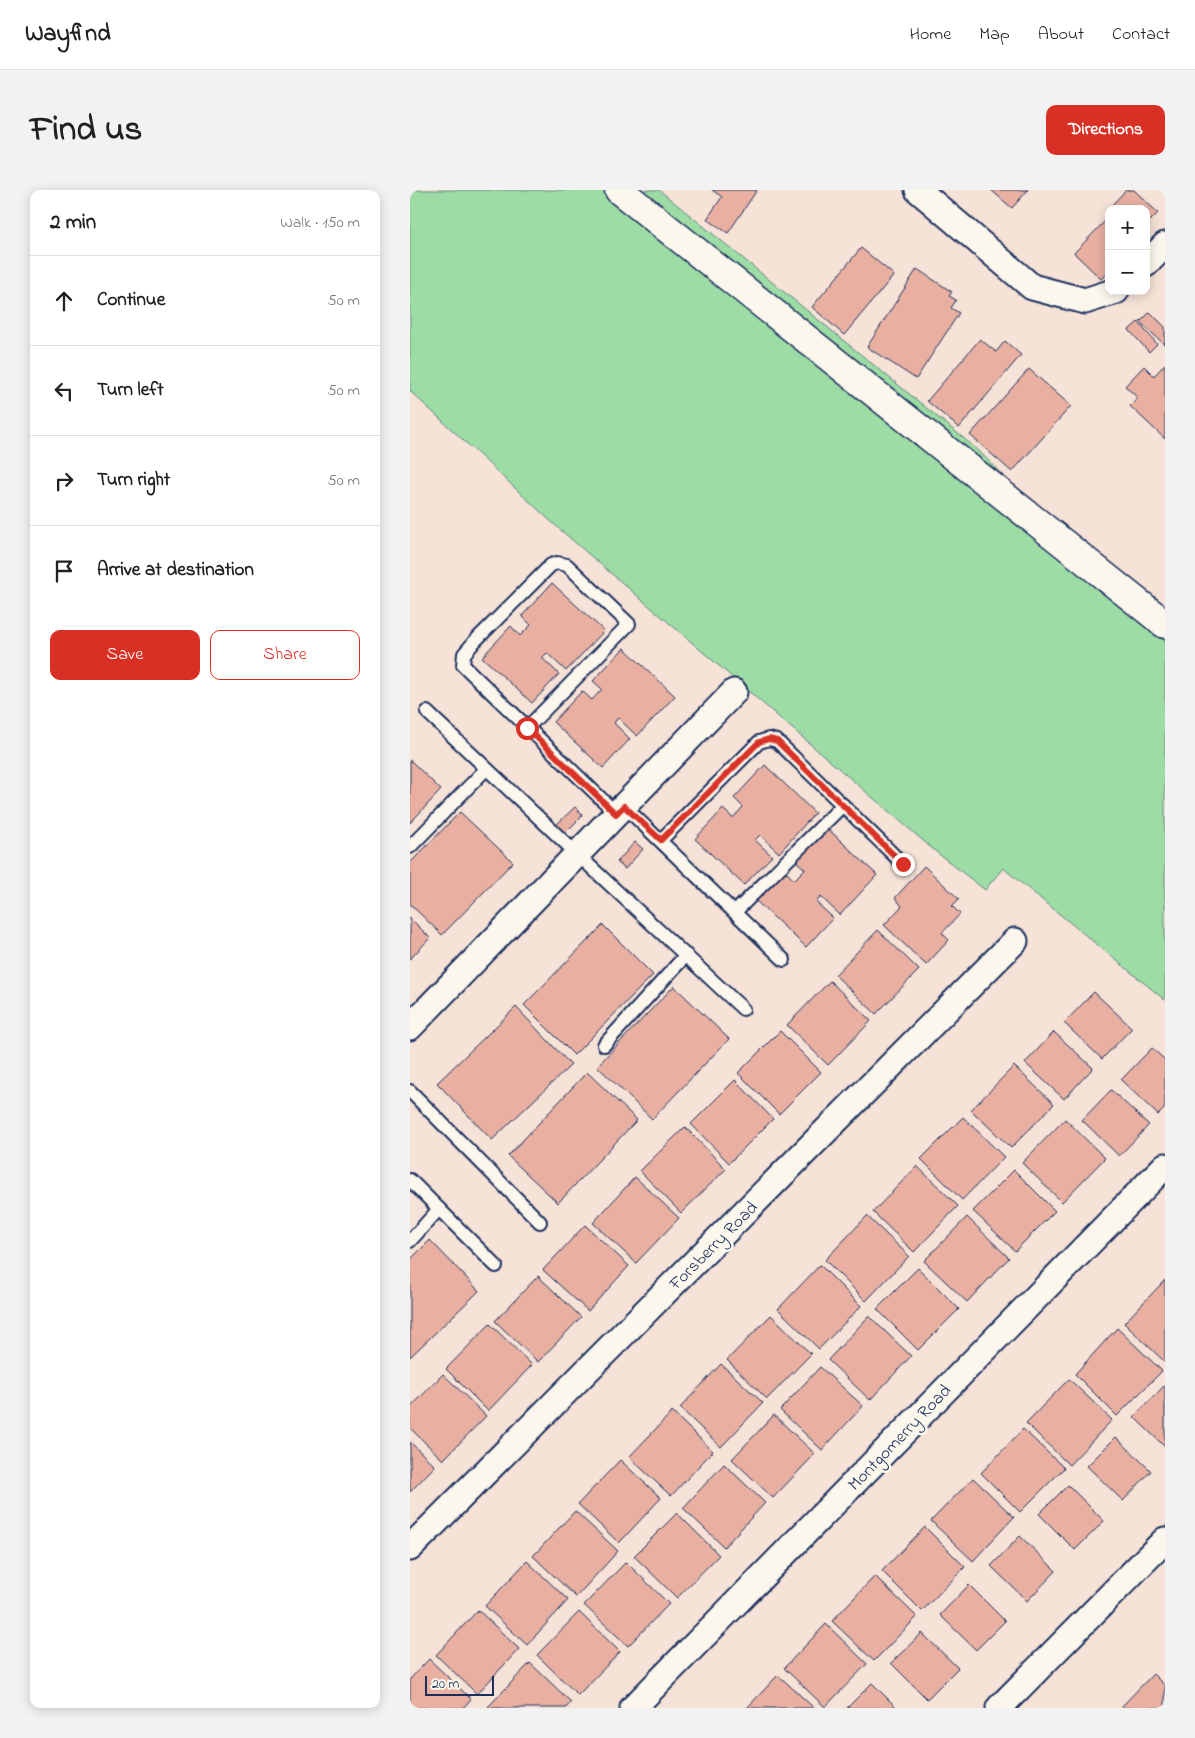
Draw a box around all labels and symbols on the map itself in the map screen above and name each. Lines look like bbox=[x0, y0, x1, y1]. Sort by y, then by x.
route start bbox=[516, 717, 539, 740]
route end bbox=[892, 853, 915, 876]
street label: Forsberry Road bbox=[663, 1196, 765, 1298]
street label: Montgomerry Road bbox=[843, 1379, 959, 1498]
scale bar bbox=[425, 1673, 494, 1696]

